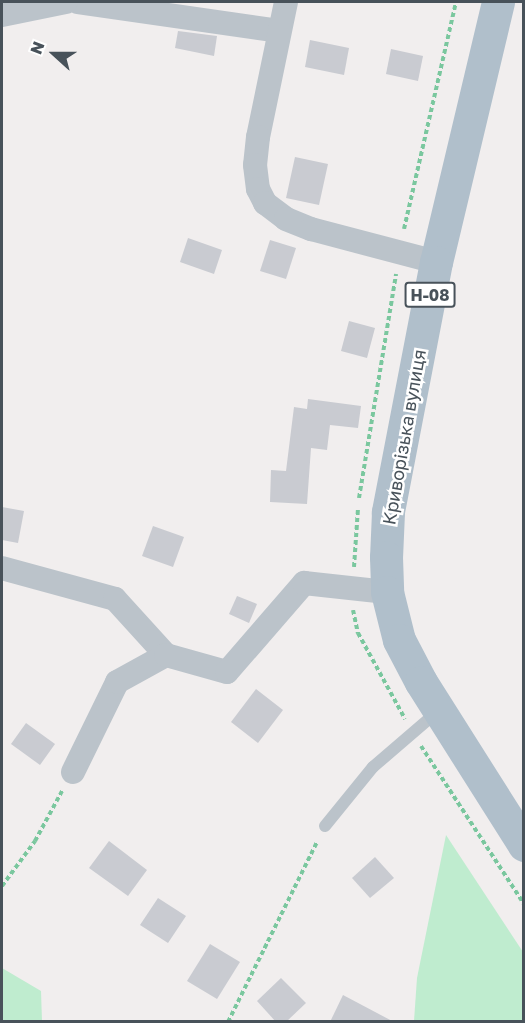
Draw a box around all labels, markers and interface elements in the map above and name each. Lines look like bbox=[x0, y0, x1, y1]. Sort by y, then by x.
north arrow bbox=[24, 24, 84, 84]
text: N bbox=[26, 38, 49, 57]
road number: Н-08 bbox=[404, 282, 456, 308]
street label: Криворізька вулиця bbox=[378, 348, 430, 526]

